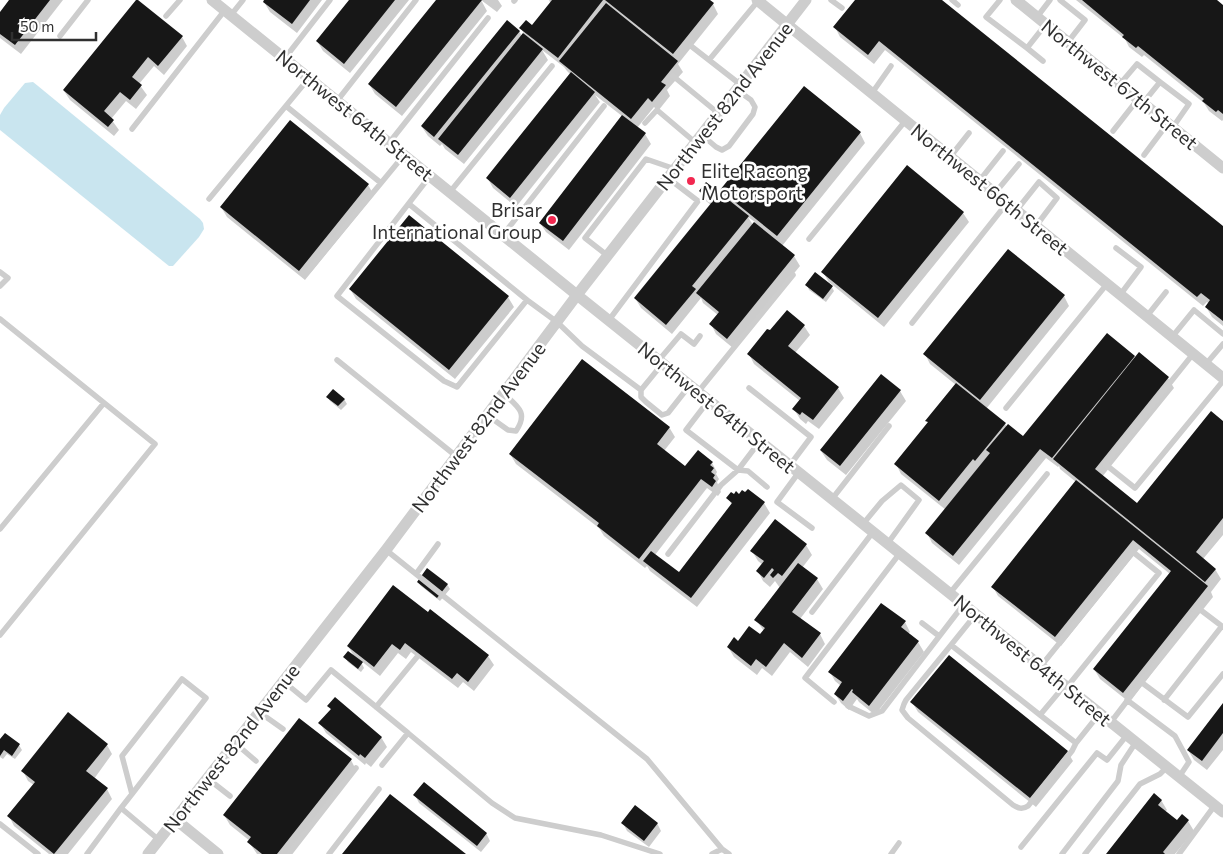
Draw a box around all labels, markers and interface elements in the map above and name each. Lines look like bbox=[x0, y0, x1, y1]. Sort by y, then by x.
scale bar bbox=[12, 10, 96, 42]
street label: Northwest 67th Street bbox=[1037, 14, 1203, 154]
text: 50 m bbox=[20, 17, 54, 35]
street label: Northwest 82nd Avenue bbox=[651, 17, 797, 195]
street label: Northwest 64th Street bbox=[272, 45, 438, 186]
street label: Northwest 66th Street bbox=[907, 118, 1073, 260]
place label: Elite Racong Motorsport bbox=[701, 159, 808, 204]
marker: Elite Racong Motorsport bbox=[685, 175, 697, 187]
place label: Brisar International Group bbox=[372, 198, 542, 243]
marker: Brisar International Group bbox=[546, 214, 558, 226]
street label: Northwest 82nd Avenue bbox=[406, 337, 550, 517]
street label: Northwest 64th Street bbox=[634, 337, 800, 478]
street label: Northwest 64th Street bbox=[950, 590, 1116, 731]
street label: Northwest 82nd Avenue bbox=[158, 659, 304, 837]

